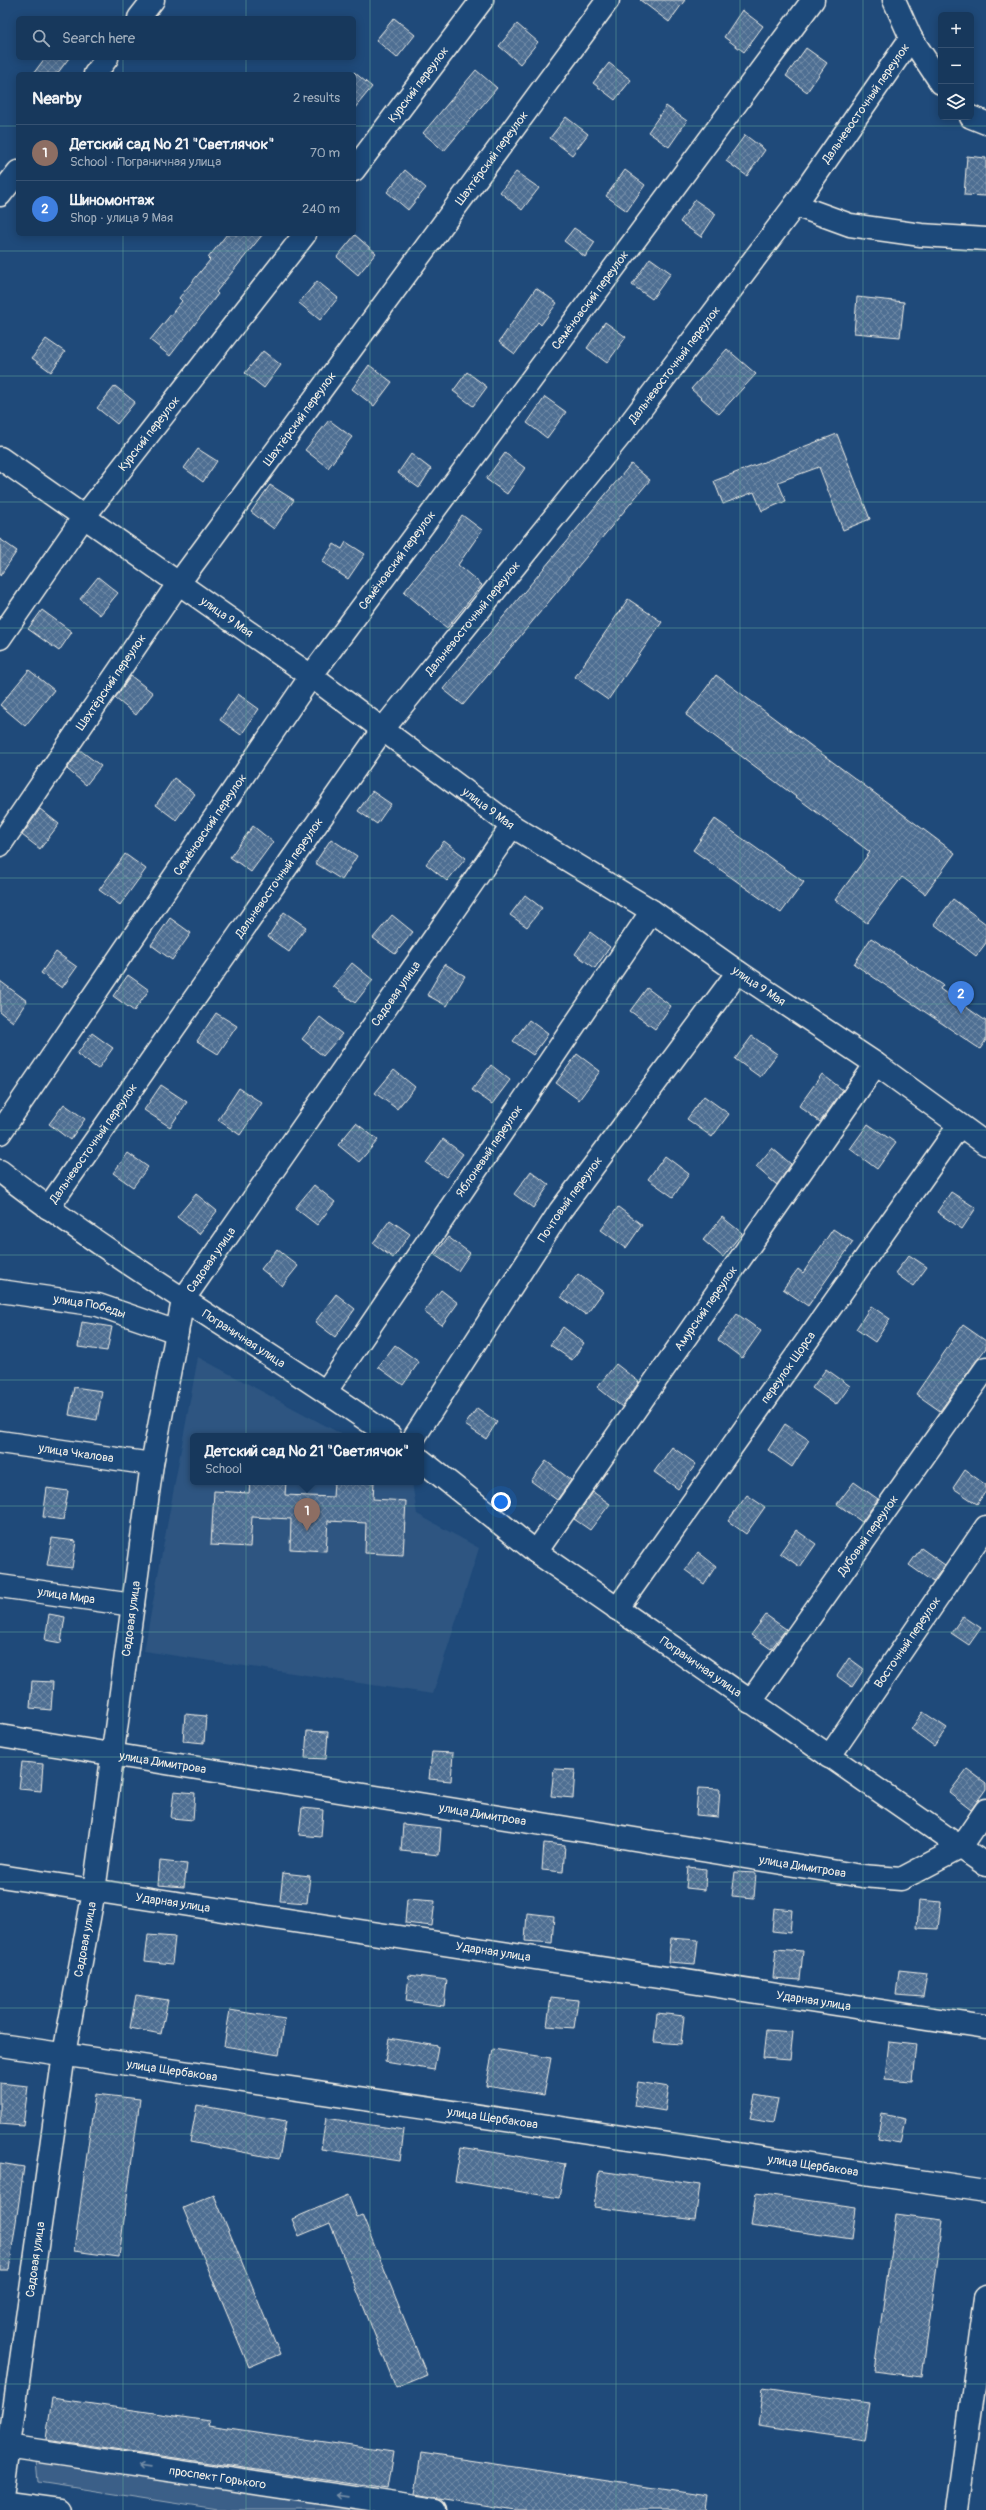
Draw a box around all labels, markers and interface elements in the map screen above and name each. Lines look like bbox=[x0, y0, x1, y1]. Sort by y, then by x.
map controls bbox=[938, 12, 974, 120]
button: + bbox=[938, 12, 974, 48]
search box bbox=[16, 16, 356, 60]
icon: search bbox=[30, 27, 52, 49]
text: Search here bbox=[62, 29, 135, 48]
street label: Дальневосточный переулок bbox=[818, 41, 913, 167]
street label: Курский переулок bbox=[385, 44, 452, 126]
button: − bbox=[938, 48, 974, 84]
button: layers bbox=[938, 84, 974, 120]
text: Nearby bbox=[32, 88, 81, 109]
text: 2 results bbox=[293, 90, 340, 106]
street label: Шахтёрский переулок bbox=[452, 108, 532, 208]
text: Детский сад № 21 "Светлячок" bbox=[70, 135, 274, 154]
text: 1 bbox=[42, 145, 48, 161]
text: 70 m bbox=[310, 145, 340, 161]
text: School · Пограничная улица bbox=[70, 154, 221, 170]
text: Шиномонтаж bbox=[70, 191, 154, 210]
text: 2 bbox=[41, 201, 49, 217]
text: 240 m bbox=[302, 201, 340, 217]
text: Shop · улица 9 Мая bbox=[70, 210, 173, 226]
street label: Семёновский переулок bbox=[549, 248, 632, 353]
street label: Дальневосточный переулок bbox=[625, 303, 724, 427]
street label: Шахтёрский переулок bbox=[260, 369, 340, 469]
street label: Курский переулок bbox=[115, 393, 183, 475]
street label: Семёновский переулок bbox=[356, 508, 439, 613]
street label: Дальневосточный переулок bbox=[422, 558, 524, 680]
street label: улица 9 Мая bbox=[196, 593, 256, 641]
street label: Шахтёрский переулок bbox=[73, 631, 150, 734]
street label: Семёновский переулок bbox=[170, 771, 250, 879]
street label: улица 9 Мая bbox=[458, 784, 517, 833]
street label: Дальневосточный переулок bbox=[232, 815, 327, 942]
street label: Садовая улица bbox=[368, 958, 424, 1030]
street label: улица 9 Мая bbox=[728, 963, 789, 1010]
pin: 2 bbox=[948, 981, 974, 1014]
street label: Дальневосточный переулок bbox=[46, 1081, 141, 1207]
street label: Яблоневый переулок bbox=[453, 1102, 526, 1200]
street label: Почтовый переулок bbox=[535, 1154, 606, 1245]
street label: Садовая улица bbox=[183, 1224, 239, 1296]
street label: Амурский переулок bbox=[671, 1263, 741, 1354]
street label: улица Победы bbox=[51, 1292, 128, 1322]
street label: Пограничная улица bbox=[199, 1307, 288, 1372]
street label: переулок Щорса bbox=[758, 1328, 819, 1407]
popup bbox=[190, 1433, 424, 1485]
street label: улица Чкалова bbox=[37, 1441, 115, 1466]
text: Детский сад № 21 "Светлячок" bbox=[205, 1442, 409, 1461]
text: School bbox=[205, 1461, 242, 1477]
your location bbox=[491, 1492, 511, 1512]
street label: Дубовый переулок bbox=[834, 1492, 902, 1580]
pin: 1 bbox=[294, 1498, 320, 1531]
street label: Садовая улица bbox=[119, 1580, 144, 1658]
street label: улица Мира bbox=[36, 1584, 96, 1608]
street label: Восточный переулок bbox=[871, 1594, 944, 1691]
street label: Пограничная улица bbox=[657, 1633, 745, 1701]
street label: улица Димитрова bbox=[117, 1748, 208, 1777]
street label: улица Димитрова bbox=[437, 1800, 528, 1829]
street label: улица Димитрова bbox=[757, 1852, 847, 1881]
street label: Ударная улица bbox=[134, 1890, 212, 1916]
street label: Садовая улица bbox=[71, 1900, 100, 1978]
street label: Ударная улица bbox=[455, 1939, 532, 1965]
street label: Ударная улица bbox=[775, 1988, 852, 2014]
street label: улица Щербакова bbox=[125, 2057, 219, 2085]
street label: улица Щербакова bbox=[445, 2104, 539, 2133]
street label: улица Щербакова bbox=[766, 2152, 860, 2180]
street label: Садовая улица bbox=[23, 2220, 48, 2298]
one-way arrow bbox=[138, 2463, 151, 2471]
street label: проспект Горького bbox=[168, 2463, 268, 2493]
one-way arrow bbox=[336, 2492, 349, 2500]

